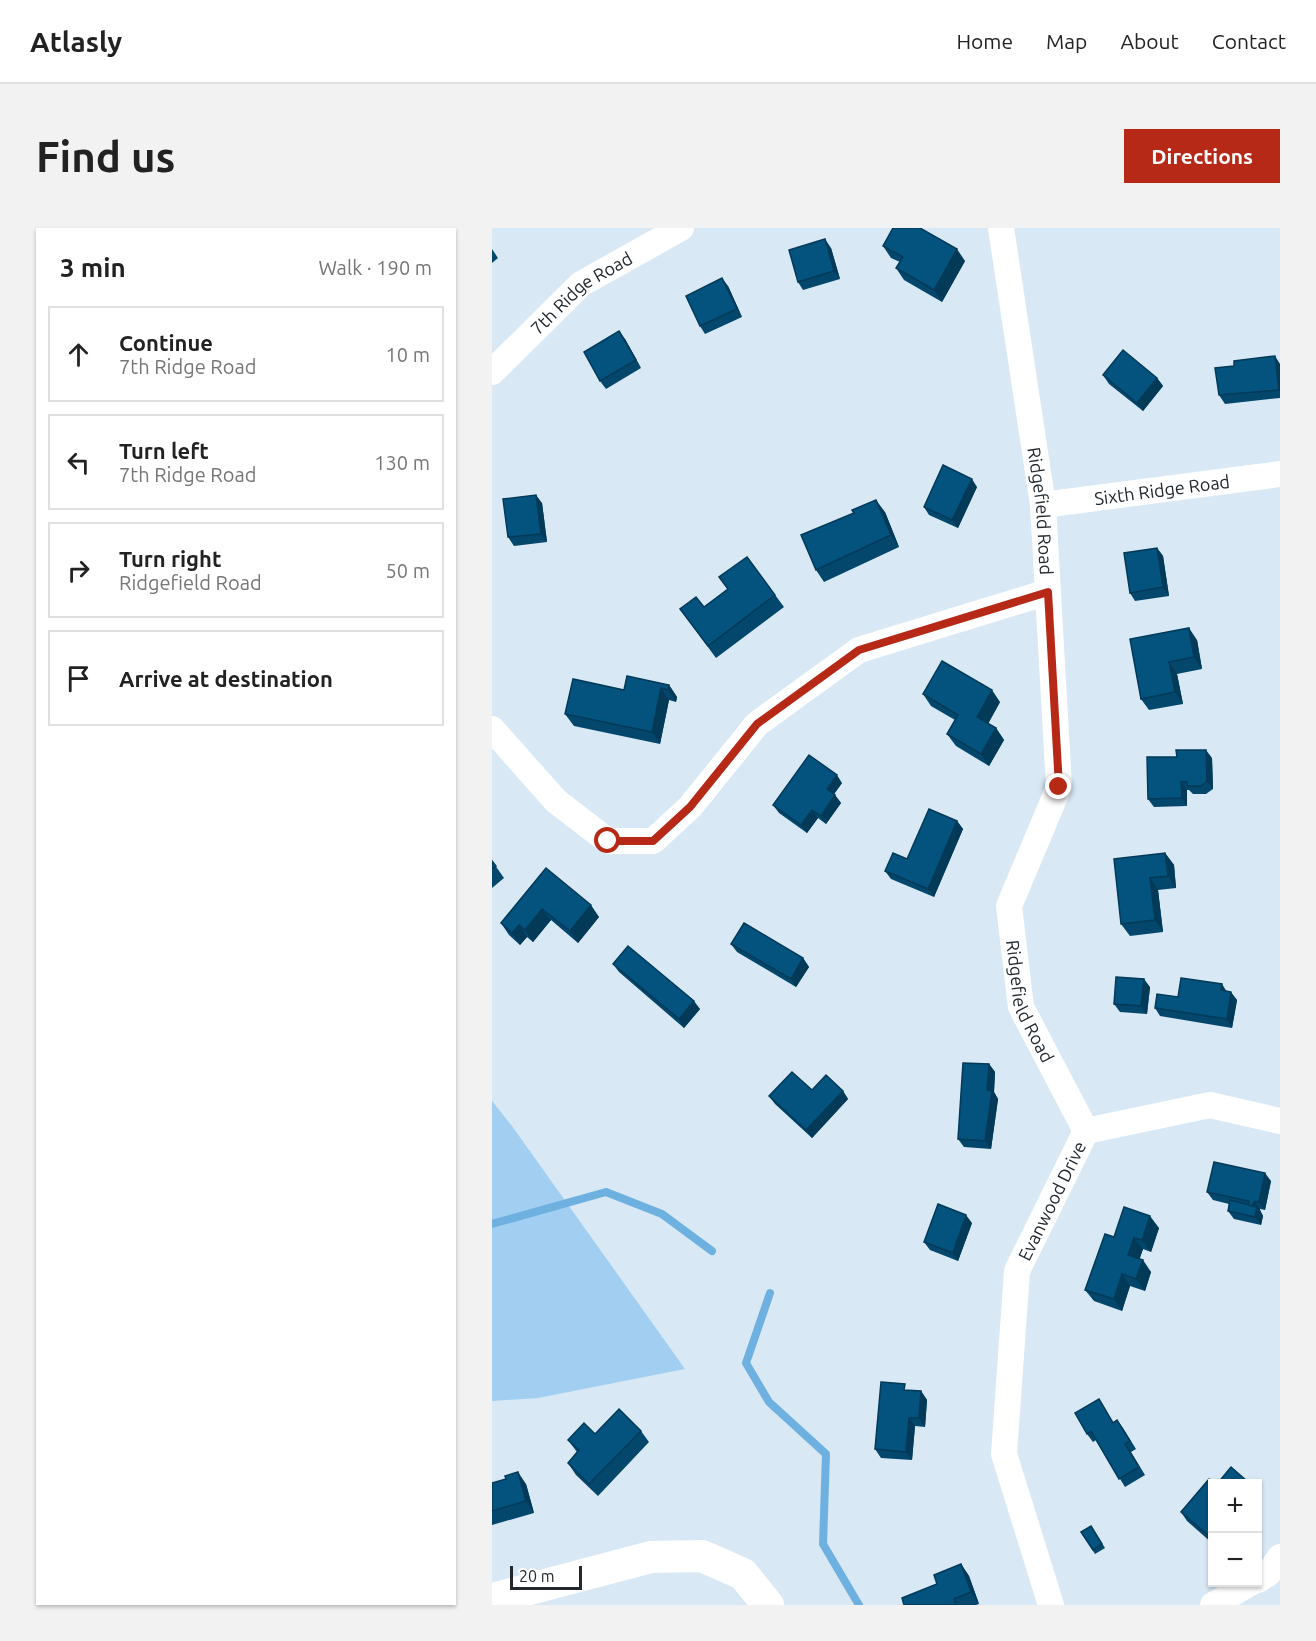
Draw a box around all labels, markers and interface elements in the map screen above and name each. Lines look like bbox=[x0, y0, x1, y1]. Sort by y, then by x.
text: Atlasly bbox=[30, 26, 122, 57]
text: Home bbox=[956, 29, 1013, 53]
text: Map bbox=[1046, 29, 1087, 53]
text: About bbox=[1120, 29, 1179, 53]
text: Contact bbox=[1212, 29, 1286, 53]
button: Directions bbox=[1124, 129, 1280, 183]
text: Find us bbox=[36, 133, 175, 180]
street label: 7th Ridge Road bbox=[526, 248, 635, 338]
text: 3 min bbox=[60, 253, 126, 282]
text: Walk · 190 m bbox=[319, 256, 432, 279]
text: Continue bbox=[119, 330, 213, 355]
icon: ahead bbox=[62, 338, 95, 371]
text: 10 m bbox=[386, 343, 430, 366]
text: 7th Ridge Road bbox=[119, 355, 256, 378]
text: Turn left bbox=[119, 438, 209, 463]
icon: left bbox=[62, 446, 95, 479]
street label: Ridgefield Road bbox=[1024, 446, 1057, 576]
text: 130 m bbox=[374, 451, 430, 474]
text: 7th Ridge Road bbox=[119, 463, 256, 486]
street label: Sixth Ridge Road bbox=[1093, 471, 1231, 508]
text: Turn right bbox=[119, 546, 221, 571]
icon: right bbox=[62, 554, 95, 587]
text: 50 m bbox=[386, 559, 430, 582]
text: Ridgefield Road bbox=[119, 571, 262, 594]
icon: arrive bbox=[62, 662, 95, 695]
text: Arrive at destination bbox=[119, 666, 333, 691]
route end bbox=[1045, 773, 1071, 799]
route start bbox=[594, 827, 620, 853]
street label: Ridgefield Road bbox=[1003, 939, 1058, 1066]
street label: Evanwood Drive bbox=[1014, 1138, 1089, 1264]
map controls bbox=[1208, 1479, 1262, 1587]
button: + bbox=[1208, 1479, 1262, 1533]
button: − bbox=[1208, 1533, 1262, 1587]
scale bar bbox=[510, 1563, 582, 1590]
text: 20 m bbox=[519, 1567, 555, 1585]

